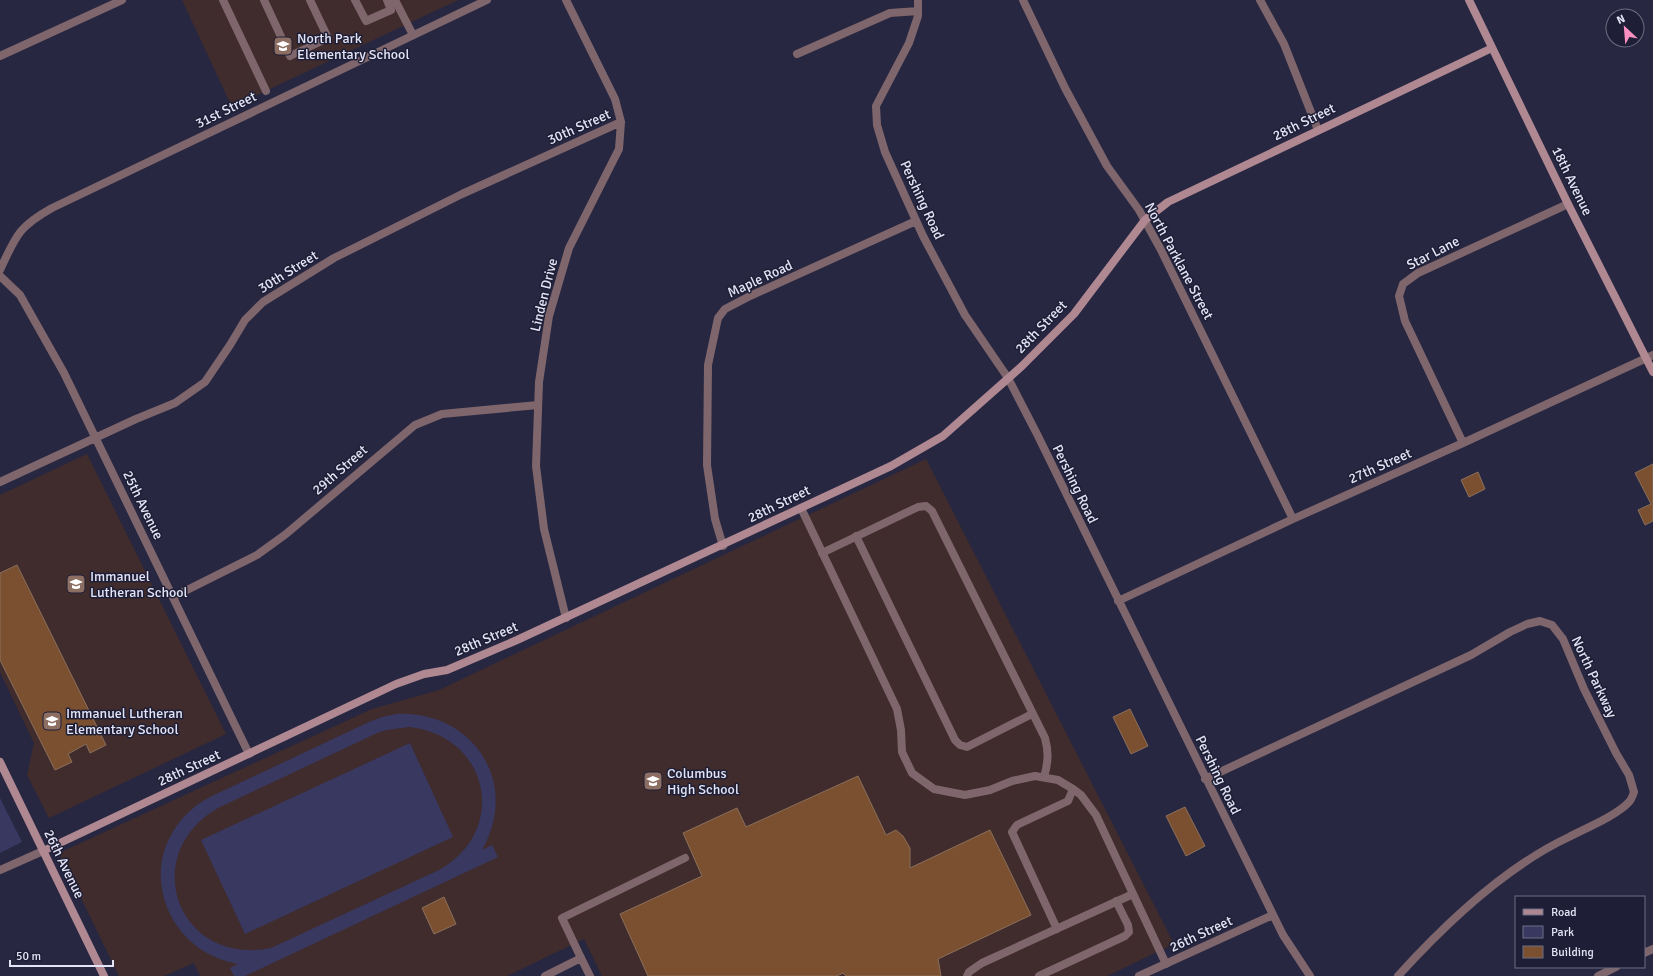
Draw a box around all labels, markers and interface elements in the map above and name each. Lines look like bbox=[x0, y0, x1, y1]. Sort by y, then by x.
north arrow bbox=[1605, 8, 1645, 48]
text: N bbox=[1615, 12, 1627, 27]
place label: North Park Elementary School bbox=[297, 30, 410, 63]
school or university icon: North Park Elementary School bbox=[272, 35, 294, 57]
street label: 31st Street bbox=[193, 88, 259, 132]
street label: 28th Street bbox=[1270, 100, 1338, 144]
street label: 30th Street bbox=[545, 106, 613, 148]
street label: 18th Avenue bbox=[1548, 144, 1596, 218]
street label: Pershing Road bbox=[896, 158, 948, 242]
street label: North Parklane Street bbox=[1141, 200, 1217, 322]
street label: Star Lane bbox=[1404, 233, 1462, 273]
street label: 30th Street bbox=[255, 247, 321, 297]
street label: Linden Drive bbox=[527, 257, 561, 333]
street label: Maple Road bbox=[725, 257, 795, 301]
street label: 28th Street bbox=[1012, 297, 1071, 357]
street label: 29th Street bbox=[309, 441, 371, 498]
street label: Pershing Road bbox=[1049, 442, 1101, 526]
street label: 27th Street bbox=[1346, 445, 1414, 487]
street label: 25th Avenue bbox=[119, 468, 167, 542]
street label: 28th Street bbox=[745, 482, 813, 526]
place label: Immanuel Lutheran School bbox=[90, 568, 188, 601]
school or university icon: Immanuel Lutheran School bbox=[65, 573, 87, 595]
street label: 28th Street bbox=[452, 618, 520, 660]
street label: North Parkway bbox=[1568, 633, 1621, 721]
place label: Immanuel Lutheran Elementary School bbox=[66, 705, 183, 738]
school or university icon: Immanuel Lutheran Elementary School bbox=[41, 710, 63, 732]
street label: Pershing Road bbox=[1192, 733, 1244, 817]
street label: 28th Street bbox=[155, 746, 223, 790]
place label: Columbus High School bbox=[667, 765, 739, 798]
school or university icon: Columbus High School bbox=[642, 770, 664, 792]
street label: 26th Avenue bbox=[40, 827, 88, 901]
legend bbox=[1515, 896, 1645, 968]
text: Road bbox=[1551, 905, 1577, 920]
street label: 26th Street bbox=[1167, 912, 1235, 956]
text: Park bbox=[1551, 925, 1574, 940]
scale bar bbox=[10, 942, 113, 968]
text: Building bbox=[1551, 945, 1594, 960]
text: 50 m bbox=[16, 949, 41, 964]

